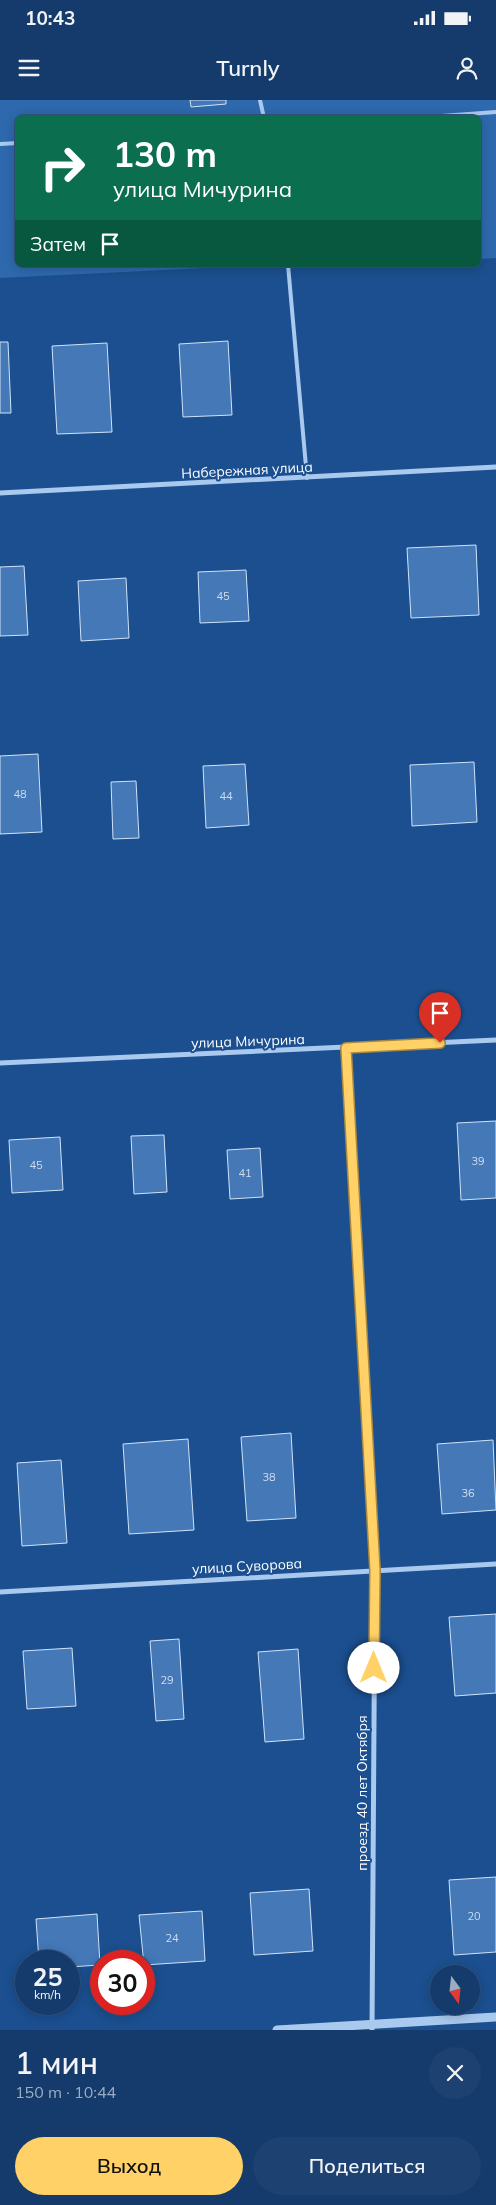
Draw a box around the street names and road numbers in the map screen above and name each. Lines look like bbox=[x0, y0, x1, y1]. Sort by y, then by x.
street label: Набережная улица bbox=[181, 458, 313, 482]
street label: улица Мичурина bbox=[191, 1030, 305, 1052]
street label: улица Суворова bbox=[191, 1554, 303, 1578]
street label: проезд 40 лет Октября bbox=[353, 1715, 371, 1871]

